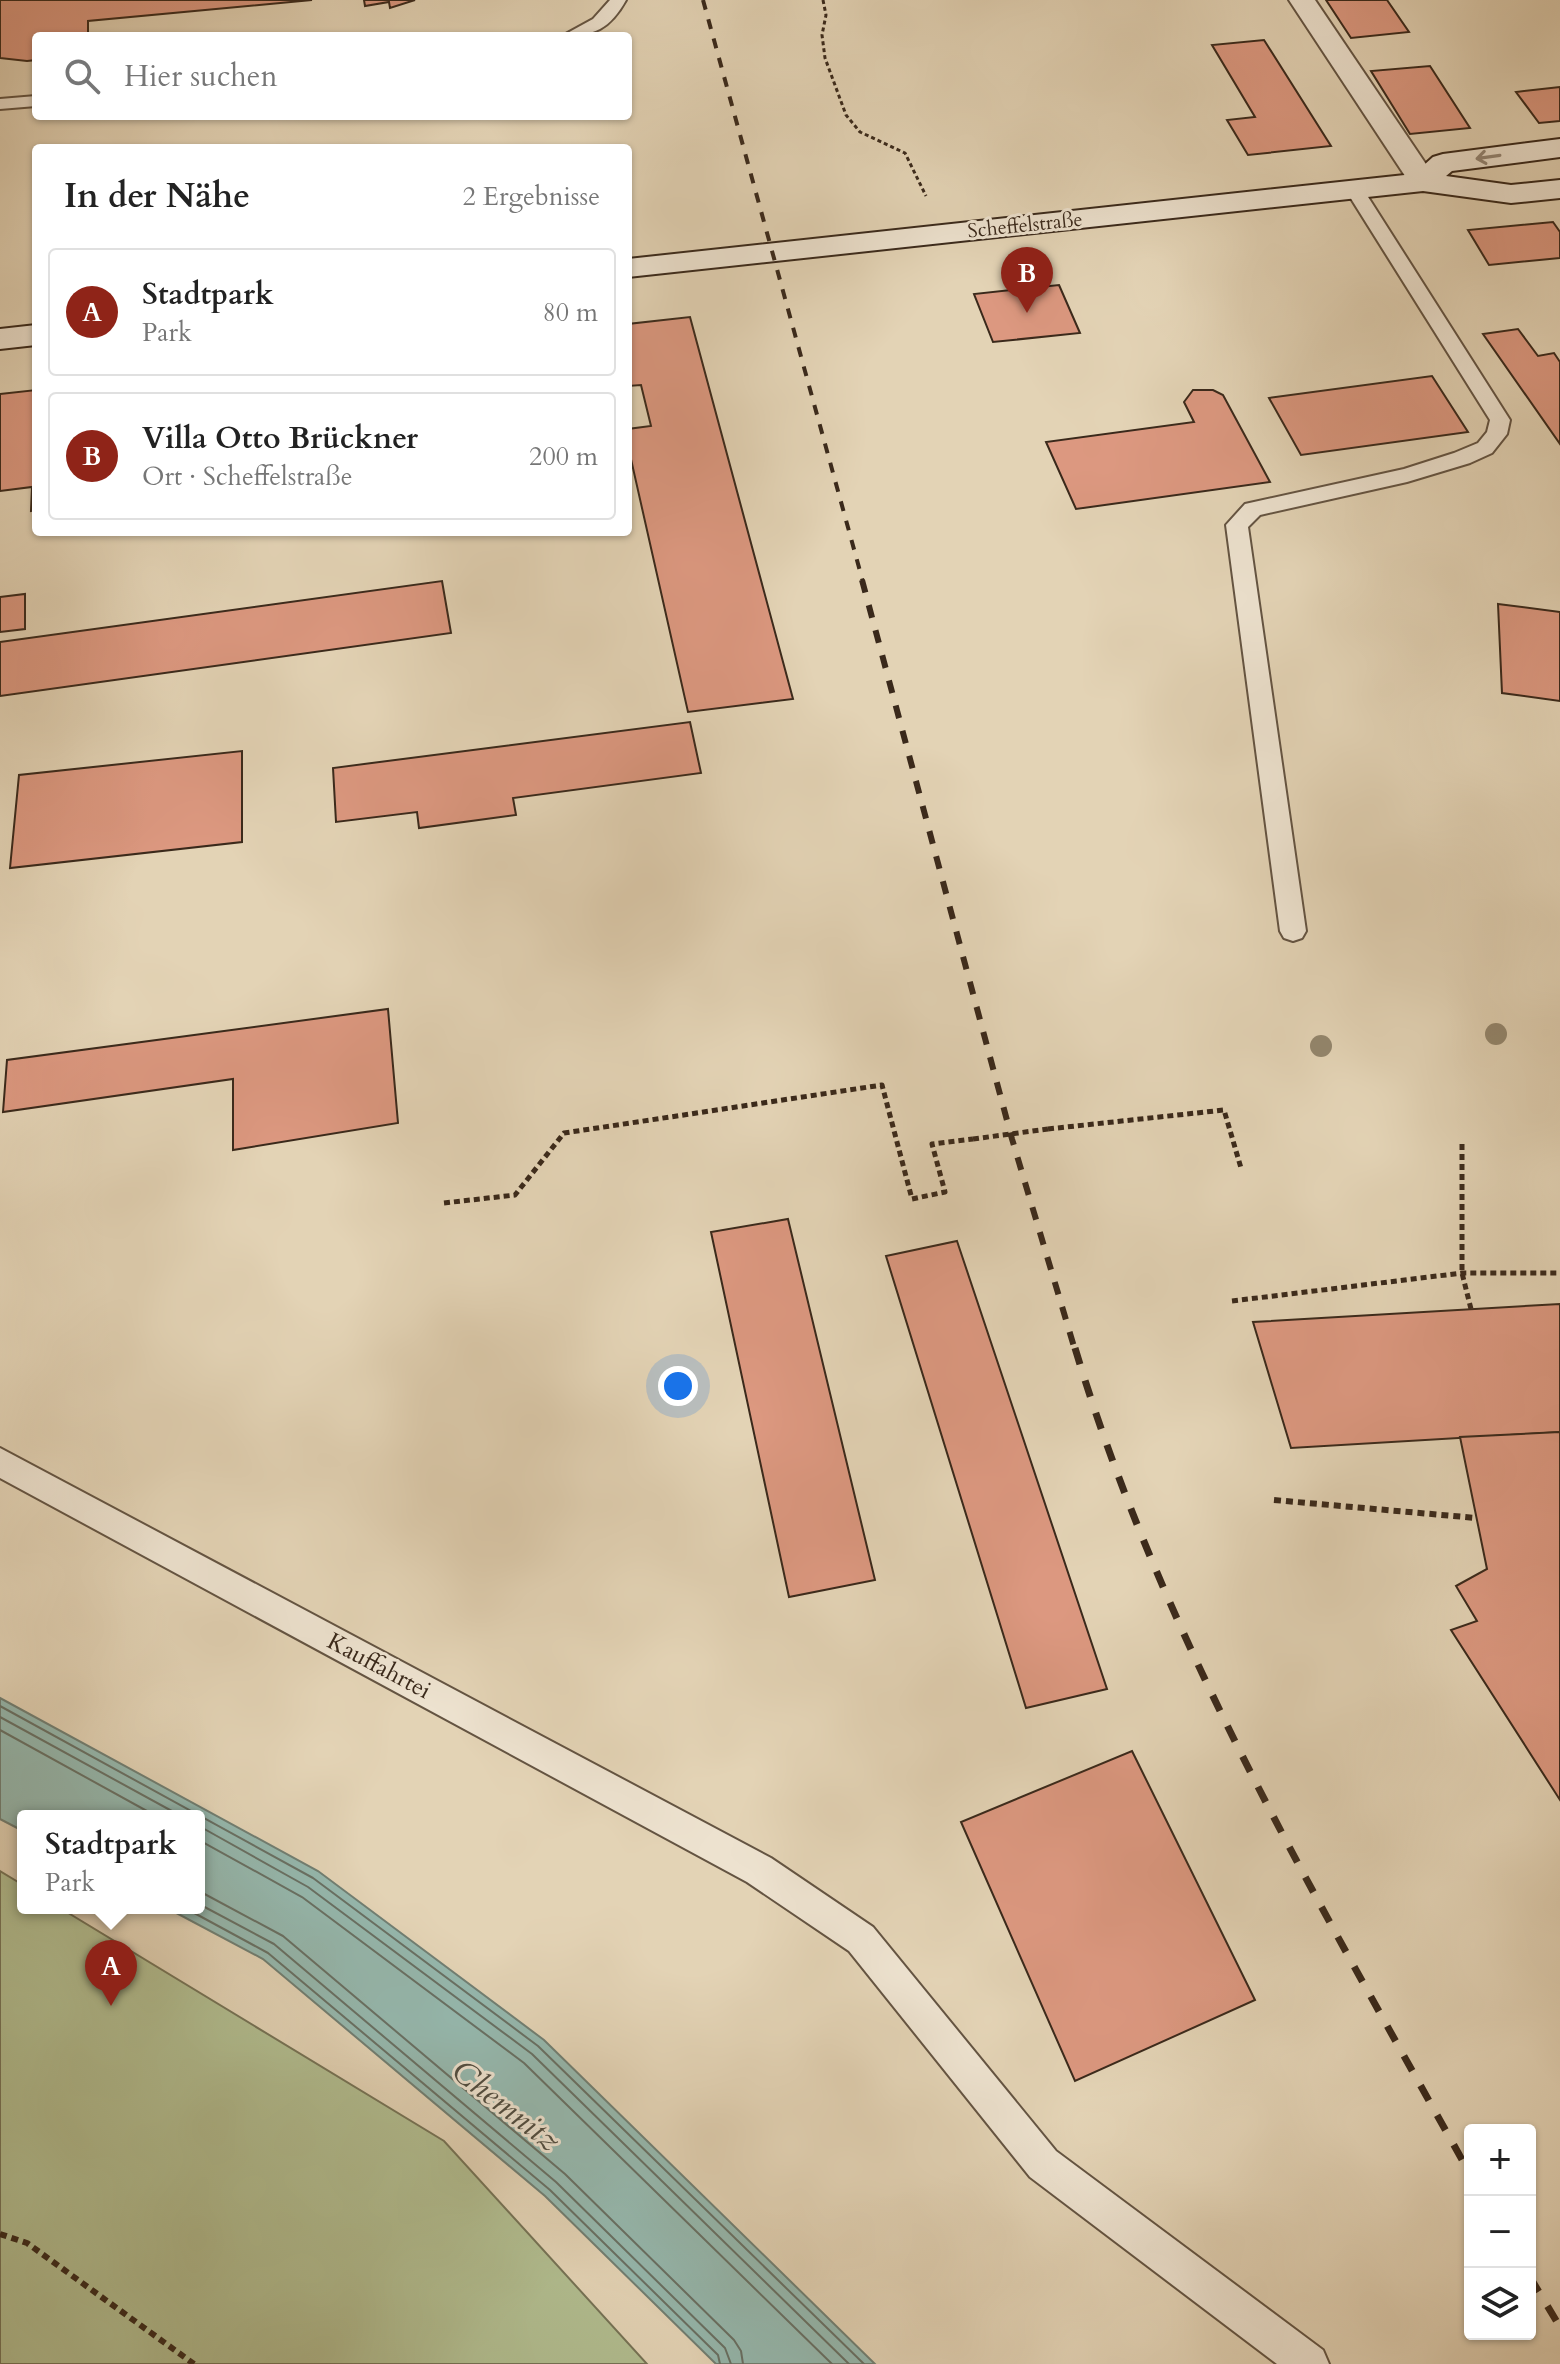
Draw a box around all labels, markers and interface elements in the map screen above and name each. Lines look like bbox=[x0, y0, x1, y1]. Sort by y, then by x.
search box bbox=[32, 32, 632, 120]
icon: search bbox=[60, 54, 104, 98]
text: Hier suchen bbox=[124, 56, 277, 97]
one-way arrow bbox=[1476, 150, 1501, 165]
text: In der Nähe bbox=[64, 173, 250, 219]
text: 2 Ergebnisse bbox=[463, 179, 600, 214]
street label: Scheffelstraße bbox=[966, 206, 1084, 244]
pin: B bbox=[1001, 247, 1053, 313]
text: Stadtpark bbox=[142, 274, 274, 315]
text: A bbox=[82, 295, 102, 330]
text: 80 m bbox=[542, 295, 598, 330]
text: Park bbox=[142, 315, 192, 350]
text: Villa Otto Brückner bbox=[142, 418, 418, 459]
text: B bbox=[83, 439, 101, 474]
text: 200 m bbox=[529, 439, 598, 474]
text: Ort · Scheffelstraße bbox=[142, 459, 353, 494]
your location bbox=[658, 1366, 698, 1406]
street label: Kauffahrtei bbox=[321, 1625, 437, 1707]
popup bbox=[17, 1810, 205, 1914]
text: Stadtpark bbox=[45, 1824, 177, 1865]
text: Park bbox=[45, 1865, 95, 1900]
pin: A bbox=[85, 1940, 137, 2006]
water label: Chemnitz bbox=[442, 2050, 570, 2163]
map controls bbox=[1464, 2124, 1536, 2340]
button: + bbox=[1464, 2124, 1536, 2196]
button: − bbox=[1464, 2196, 1536, 2268]
button: layers bbox=[1464, 2268, 1536, 2340]

